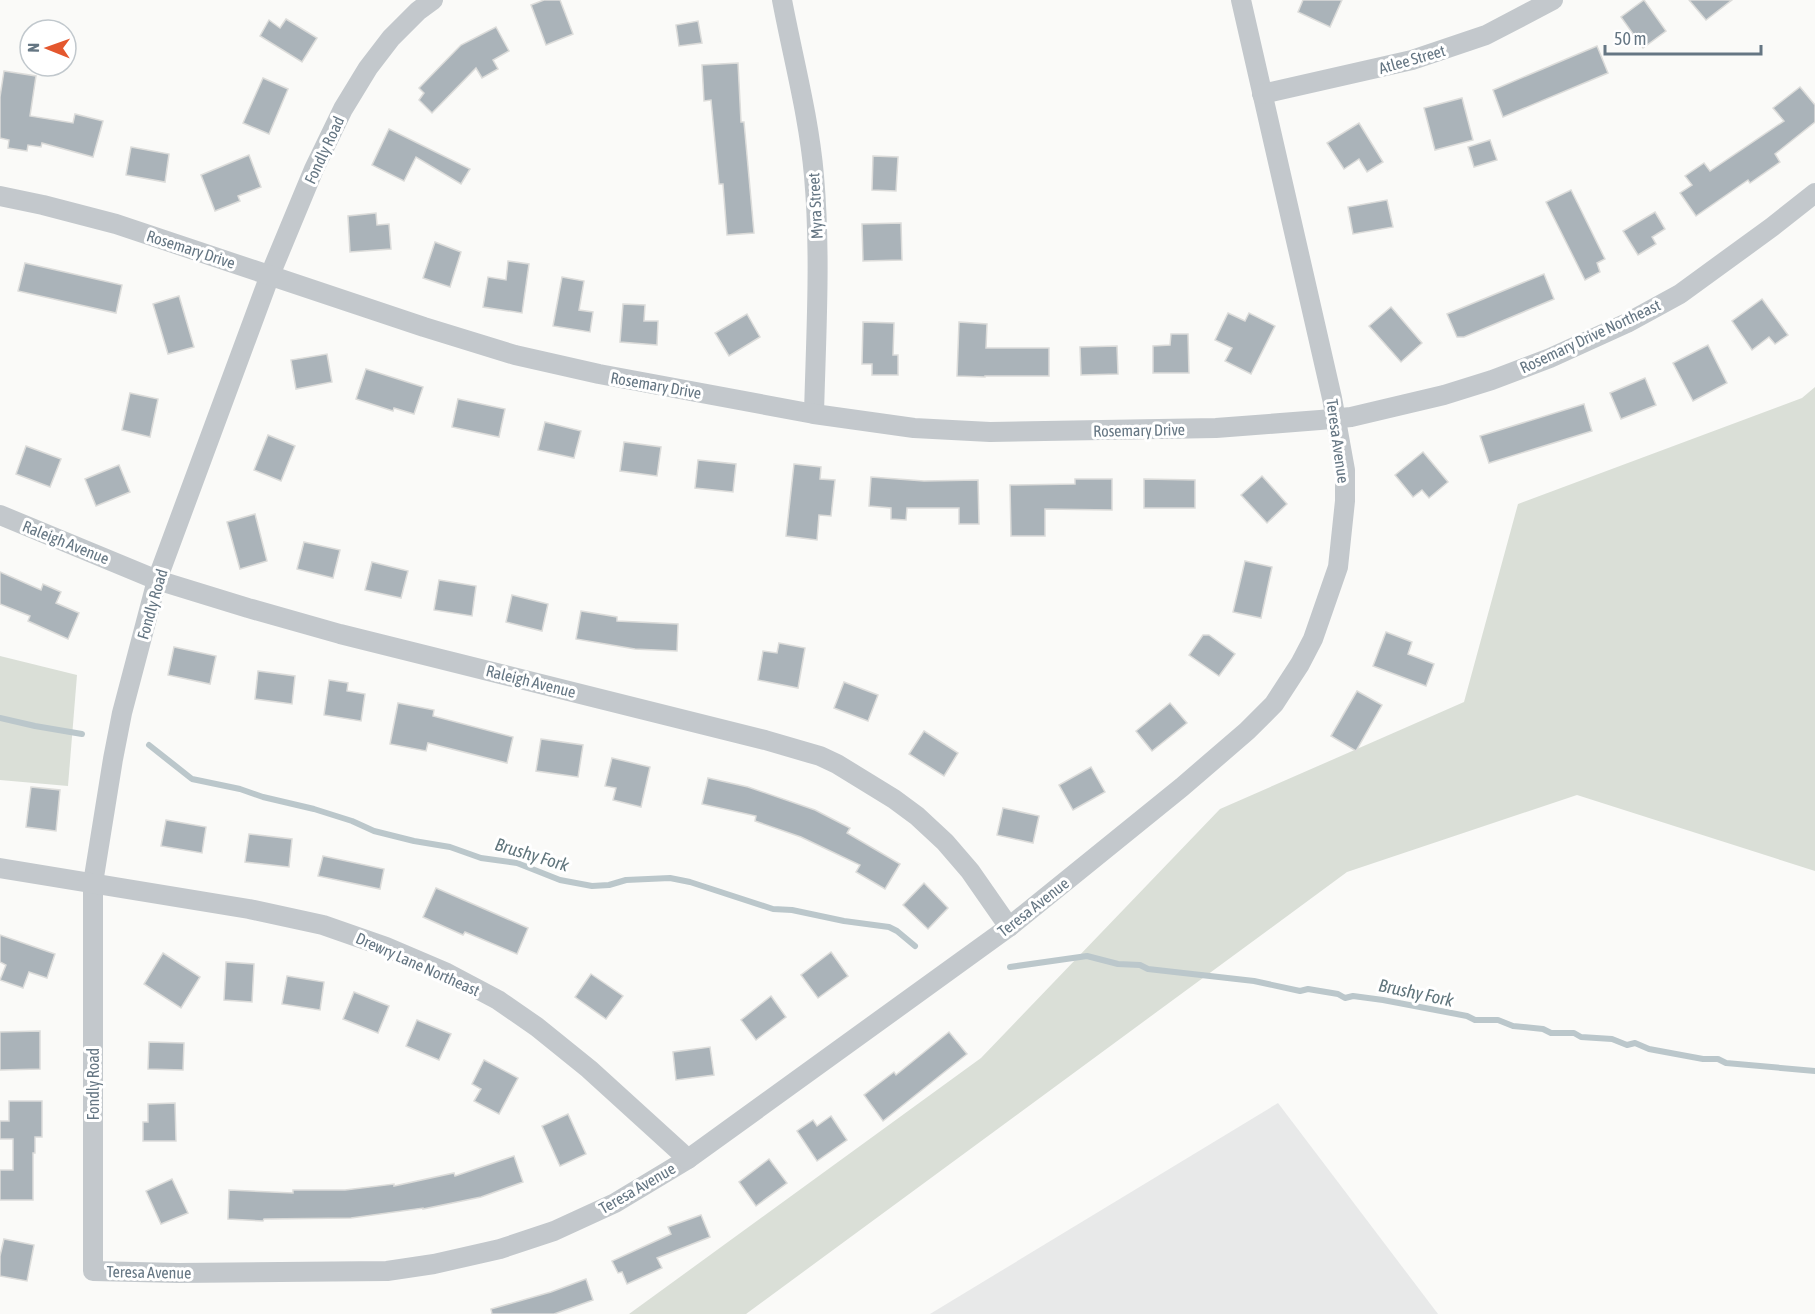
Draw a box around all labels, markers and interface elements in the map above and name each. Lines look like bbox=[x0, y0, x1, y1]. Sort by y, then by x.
north arrow bbox=[18, 18, 78, 78]
scale bar bbox=[1605, 18, 1761, 56]
text: 50 m bbox=[1614, 28, 1646, 49]
street label: Atlee Street bbox=[1377, 41, 1448, 77]
text: N bbox=[24, 43, 42, 53]
street label: Fondly Road bbox=[301, 113, 348, 187]
street label: Myra Street bbox=[804, 172, 827, 240]
street label: Rosemary Drive bbox=[144, 226, 238, 273]
street label: Rosemary Drive Northeast bbox=[1517, 295, 1664, 377]
street label: Rosemary Drive bbox=[609, 368, 703, 403]
street label: Teresa Avenue bbox=[1323, 398, 1353, 484]
street label: Rosemary Drive bbox=[1093, 420, 1185, 441]
street label: Raleigh Avenue bbox=[20, 516, 112, 568]
street label: Fondly Road bbox=[133, 567, 172, 642]
street label: Raleigh Avenue bbox=[484, 661, 578, 702]
water label: Brushy Fork bbox=[493, 833, 573, 876]
street label: Teresa Avenue bbox=[994, 874, 1072, 940]
street label: Drewry Lane Northeast bbox=[353, 929, 483, 1000]
water label: Brushy Fork bbox=[1377, 974, 1457, 1011]
street label: Fondly Road bbox=[84, 1048, 103, 1120]
street label: Teresa Avenue bbox=[596, 1159, 678, 1217]
street label: Teresa Avenue bbox=[106, 1262, 192, 1282]

